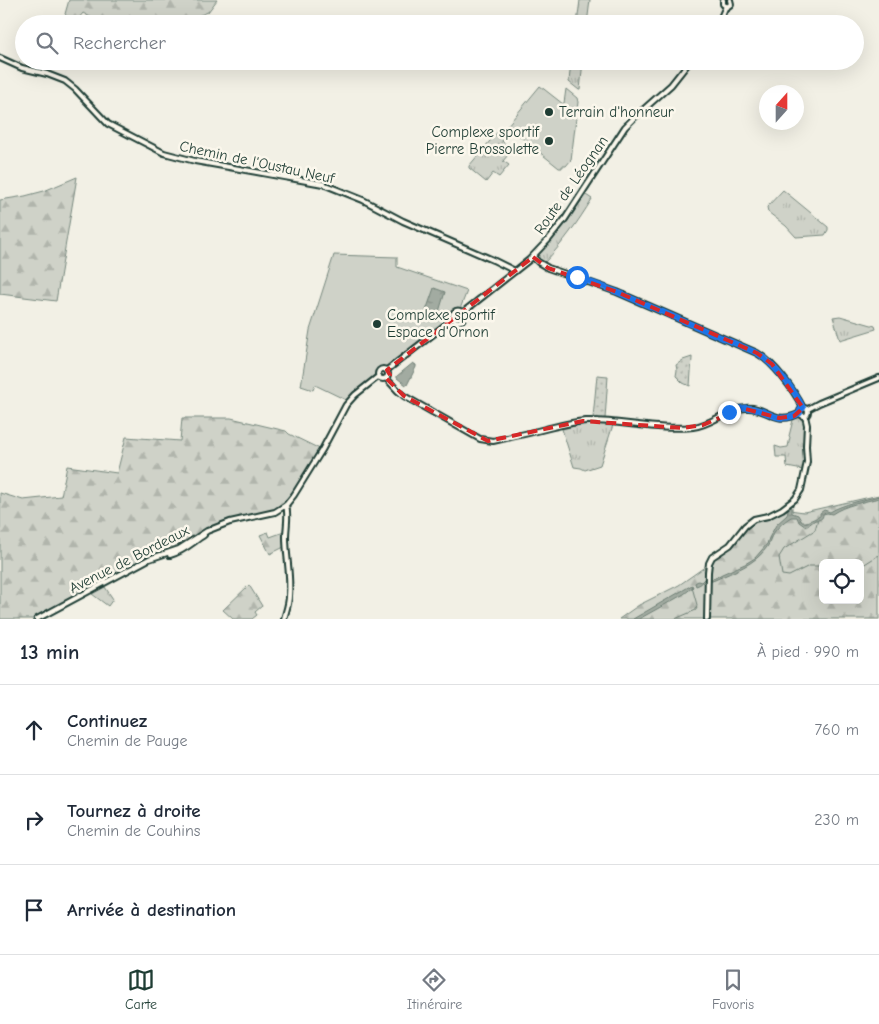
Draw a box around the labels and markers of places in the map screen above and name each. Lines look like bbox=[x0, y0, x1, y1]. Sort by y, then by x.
place label: Terrain d'honneur bbox=[559, 103, 674, 121]
marker: Terrain d'honneur bbox=[543, 106, 555, 118]
place label: Complexe sportif Pierre Brossolette bbox=[426, 123, 540, 158]
marker: Complexe sportif Pierre Brossolette bbox=[543, 135, 555, 147]
place label: Complexe sportif Espace d'Ornon bbox=[387, 306, 495, 341]
marker: Complexe sportif Espace d'Ornon bbox=[371, 318, 383, 330]

